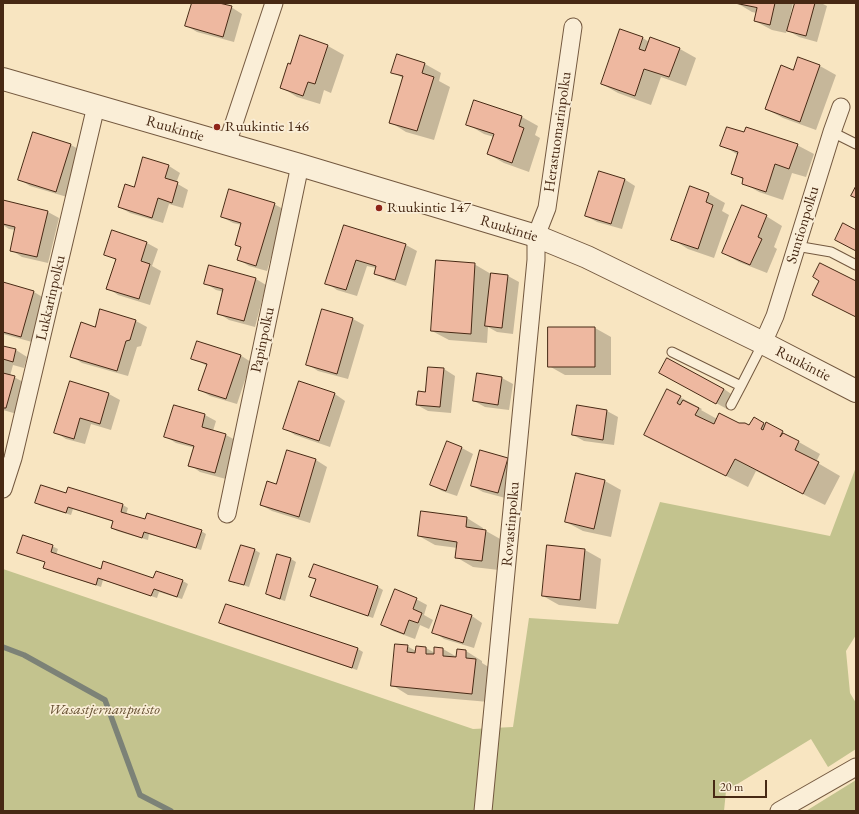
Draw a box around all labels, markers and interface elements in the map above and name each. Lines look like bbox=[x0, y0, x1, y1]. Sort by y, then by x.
street label: Herastuomarinpolku bbox=[541, 71, 575, 193]
street label: Ruukintie bbox=[144, 112, 206, 146]
place label: Ruukintie 146 bbox=[225, 118, 309, 136]
marker: Ruukintie 146 bbox=[212, 122, 222, 132]
street label: Suntionpolku bbox=[783, 184, 823, 266]
place label: Ruukintie 147 bbox=[387, 199, 471, 217]
marker: Ruukintie 147 bbox=[374, 203, 384, 213]
street label: Ruukintie bbox=[478, 212, 540, 246]
street label: Lukkarinpolku bbox=[32, 254, 70, 342]
street label: Papinpolku bbox=[247, 306, 279, 374]
street label: Ruukintie bbox=[772, 343, 834, 385]
street label: Rovastinpolku bbox=[498, 481, 524, 567]
park label: Wasastjernanpuisto bbox=[48, 701, 160, 719]
scale bar bbox=[715, 772, 769, 798]
text: 20 m bbox=[720, 779, 743, 795]

